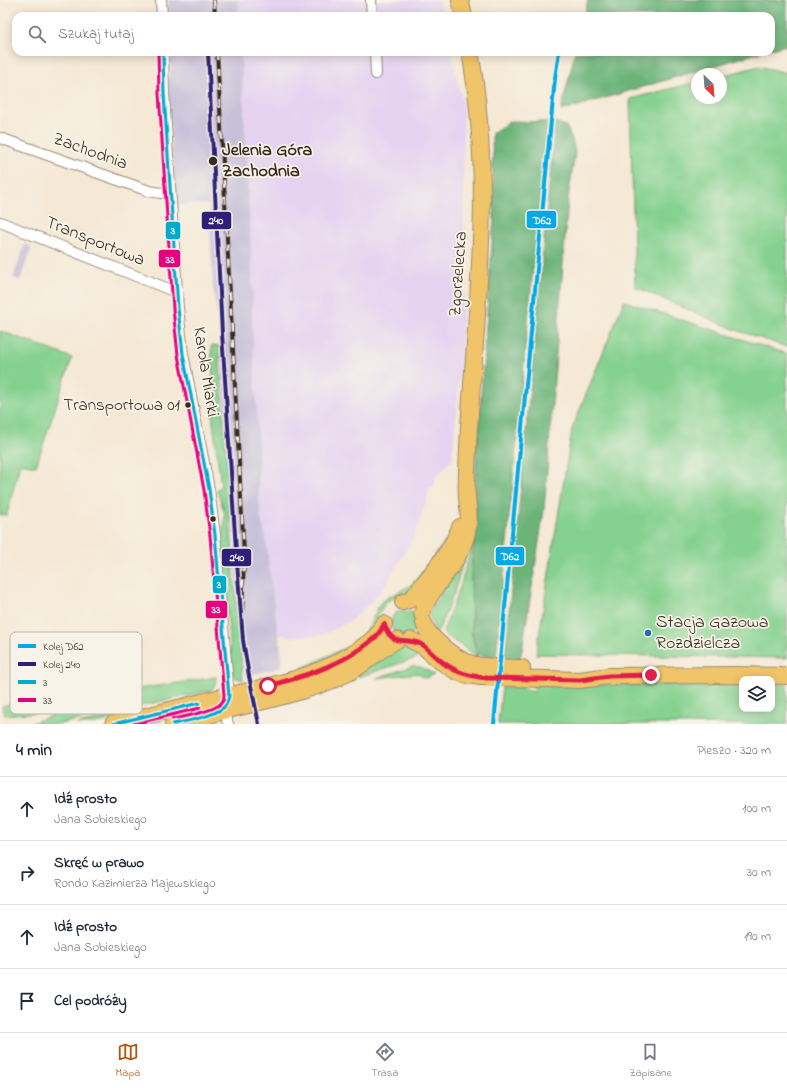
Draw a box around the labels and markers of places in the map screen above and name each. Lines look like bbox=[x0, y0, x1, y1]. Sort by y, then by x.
place label: Jelenia Góra Zachodnia bbox=[222, 138, 312, 185]
marker: Jelenia Góra Zachodnia bbox=[207, 155, 219, 167]
place label: Transportowa 01 bbox=[64, 393, 181, 418]
marker: Transportowa 01 bbox=[183, 400, 193, 410]
unlabelled marker bbox=[208, 514, 218, 524]
place label: Stacja Gazowa Rozdzielcza bbox=[656, 610, 769, 657]
marker: Stacja Gazowa Rozdzielcza bbox=[643, 628, 653, 638]

